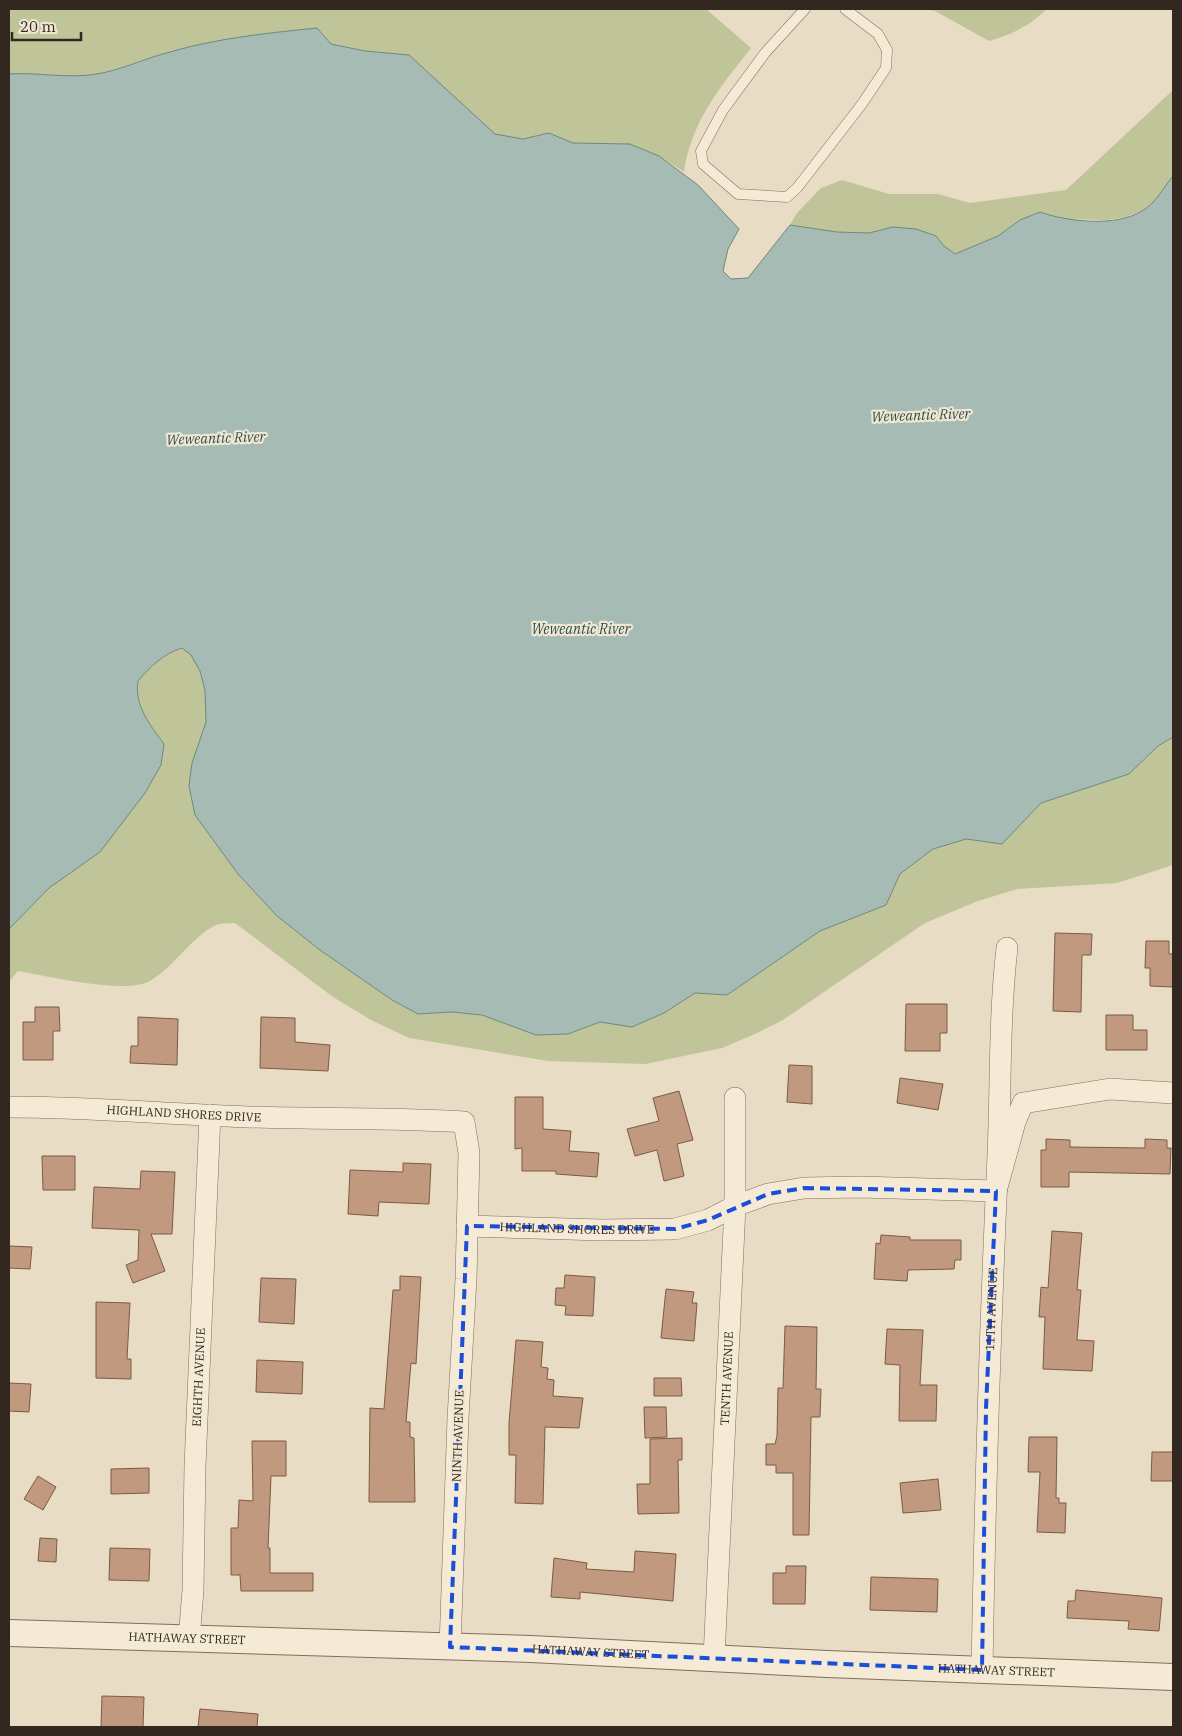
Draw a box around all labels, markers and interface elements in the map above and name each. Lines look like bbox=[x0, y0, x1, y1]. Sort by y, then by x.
scale bar bbox=[12, 10, 81, 42]
text: 20 m bbox=[20, 17, 56, 36]
water label: Weweantic River bbox=[871, 404, 972, 426]
water label: Weweantic River bbox=[166, 427, 267, 449]
water label: Weweantic River bbox=[531, 620, 631, 638]
street label: HIGHLAND SHORES DRIVE bbox=[106, 1102, 262, 1124]
street label: HIGHLAND SHORES DRIVE bbox=[499, 1219, 655, 1237]
street label: 11TH AVENUE bbox=[982, 1267, 1000, 1351]
street label: EIGHTH AVENUE bbox=[189, 1327, 208, 1427]
street label: TENTH AVENUE bbox=[717, 1331, 736, 1426]
street label: NINTH AVENUE bbox=[448, 1390, 467, 1482]
street label: HATHAWAY STREET bbox=[128, 1629, 246, 1647]
street label: HATHAWAY STREET bbox=[532, 1641, 650, 1662]
street label: HATHAWAY STREET bbox=[937, 1660, 1055, 1680]

